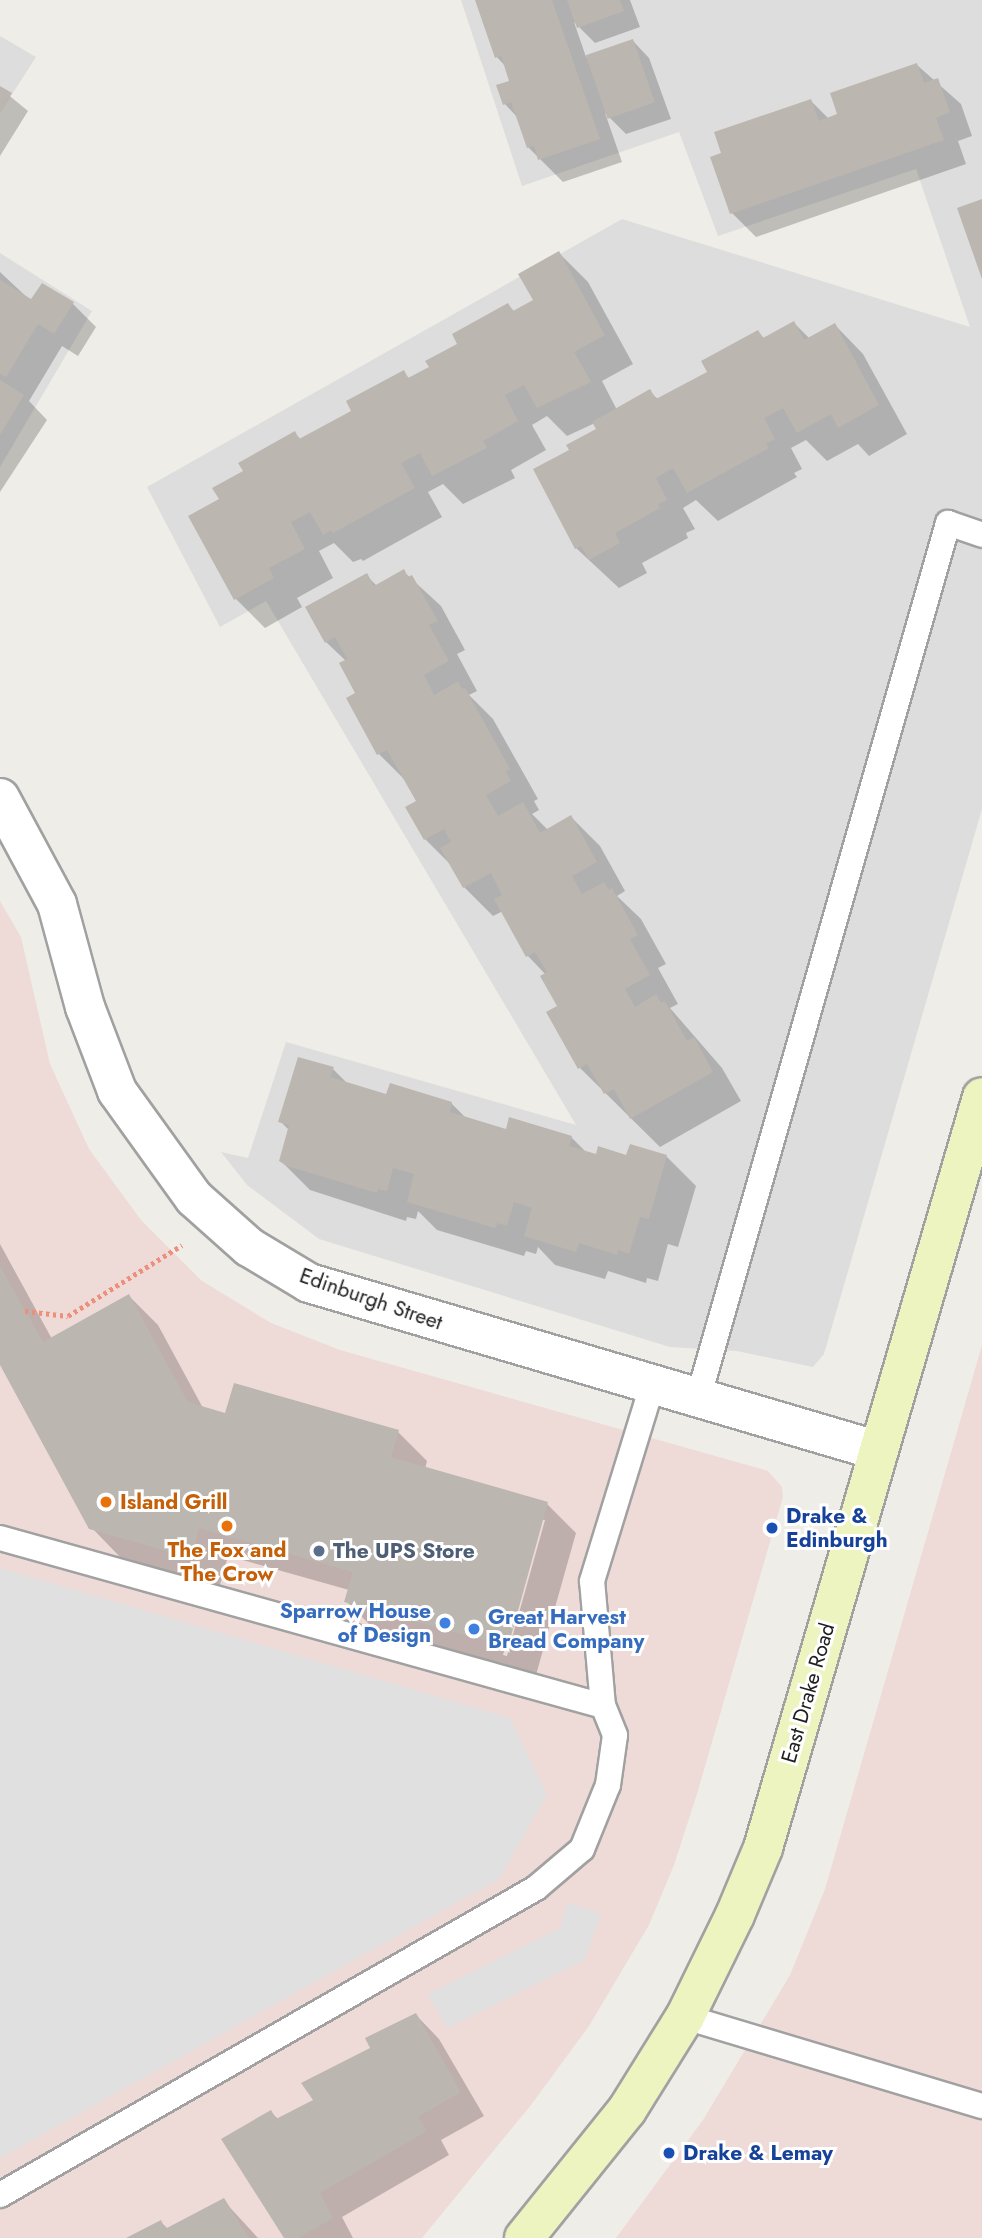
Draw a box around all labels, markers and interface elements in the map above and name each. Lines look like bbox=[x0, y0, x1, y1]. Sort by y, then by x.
street label: Edinburgh Street bbox=[296, 1263, 446, 1335]
place label: Island Grill bbox=[120, 1489, 227, 1515]
marker: Island Grill bbox=[98, 1494, 114, 1510]
place label: Drake & Edinburgh bbox=[786, 1503, 888, 1553]
marker: The Fox and The Crow bbox=[219, 1518, 235, 1534]
marker: Drake & Edinburgh bbox=[764, 1520, 780, 1536]
place label: The Fox and The Crow bbox=[168, 1537, 286, 1587]
place label: The UPS Store bbox=[333, 1538, 475, 1564]
marker: The UPS Store bbox=[311, 1543, 327, 1559]
place label: Sparrow House of Design bbox=[280, 1598, 431, 1648]
place label: Great Harvest Bread Company bbox=[488, 1604, 644, 1654]
marker: Sparrow House of Design bbox=[437, 1615, 453, 1631]
street label: East Drake Road bbox=[776, 1620, 840, 1766]
marker: Great Harvest Bread Company bbox=[466, 1621, 482, 1637]
place label: Drake & Lemay bbox=[683, 2140, 833, 2166]
marker: Drake & Lemay bbox=[661, 2145, 677, 2161]

